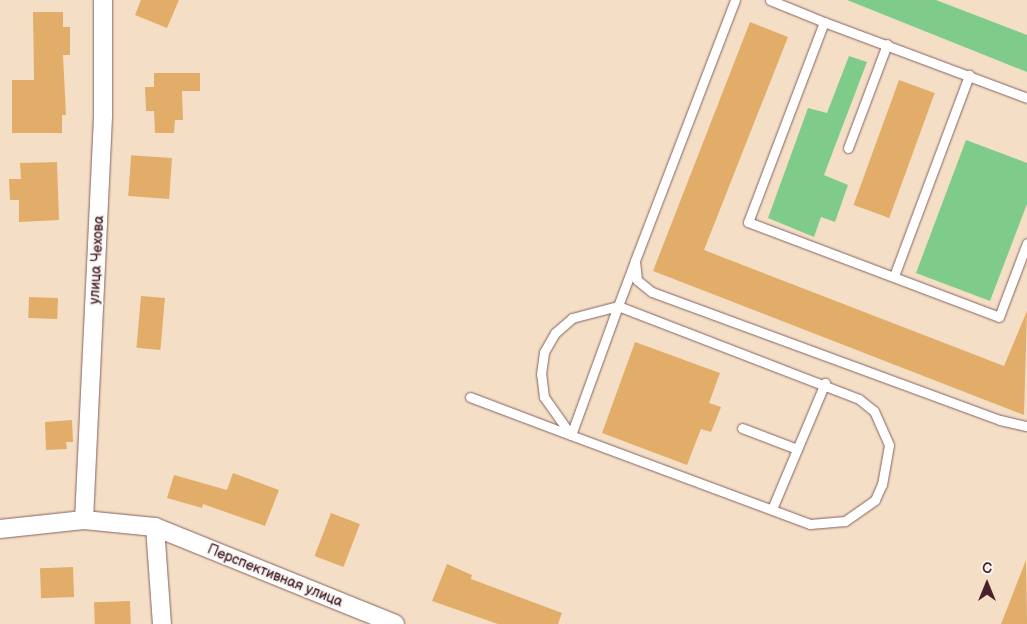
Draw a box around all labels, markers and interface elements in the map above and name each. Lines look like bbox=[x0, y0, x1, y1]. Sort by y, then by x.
street label: улица Чехова bbox=[86, 215, 108, 305]
street label: Перспективная улица bbox=[205, 541, 345, 611]
north arrow bbox=[962, 559, 1012, 609]
text: С bbox=[982, 560, 992, 577]

